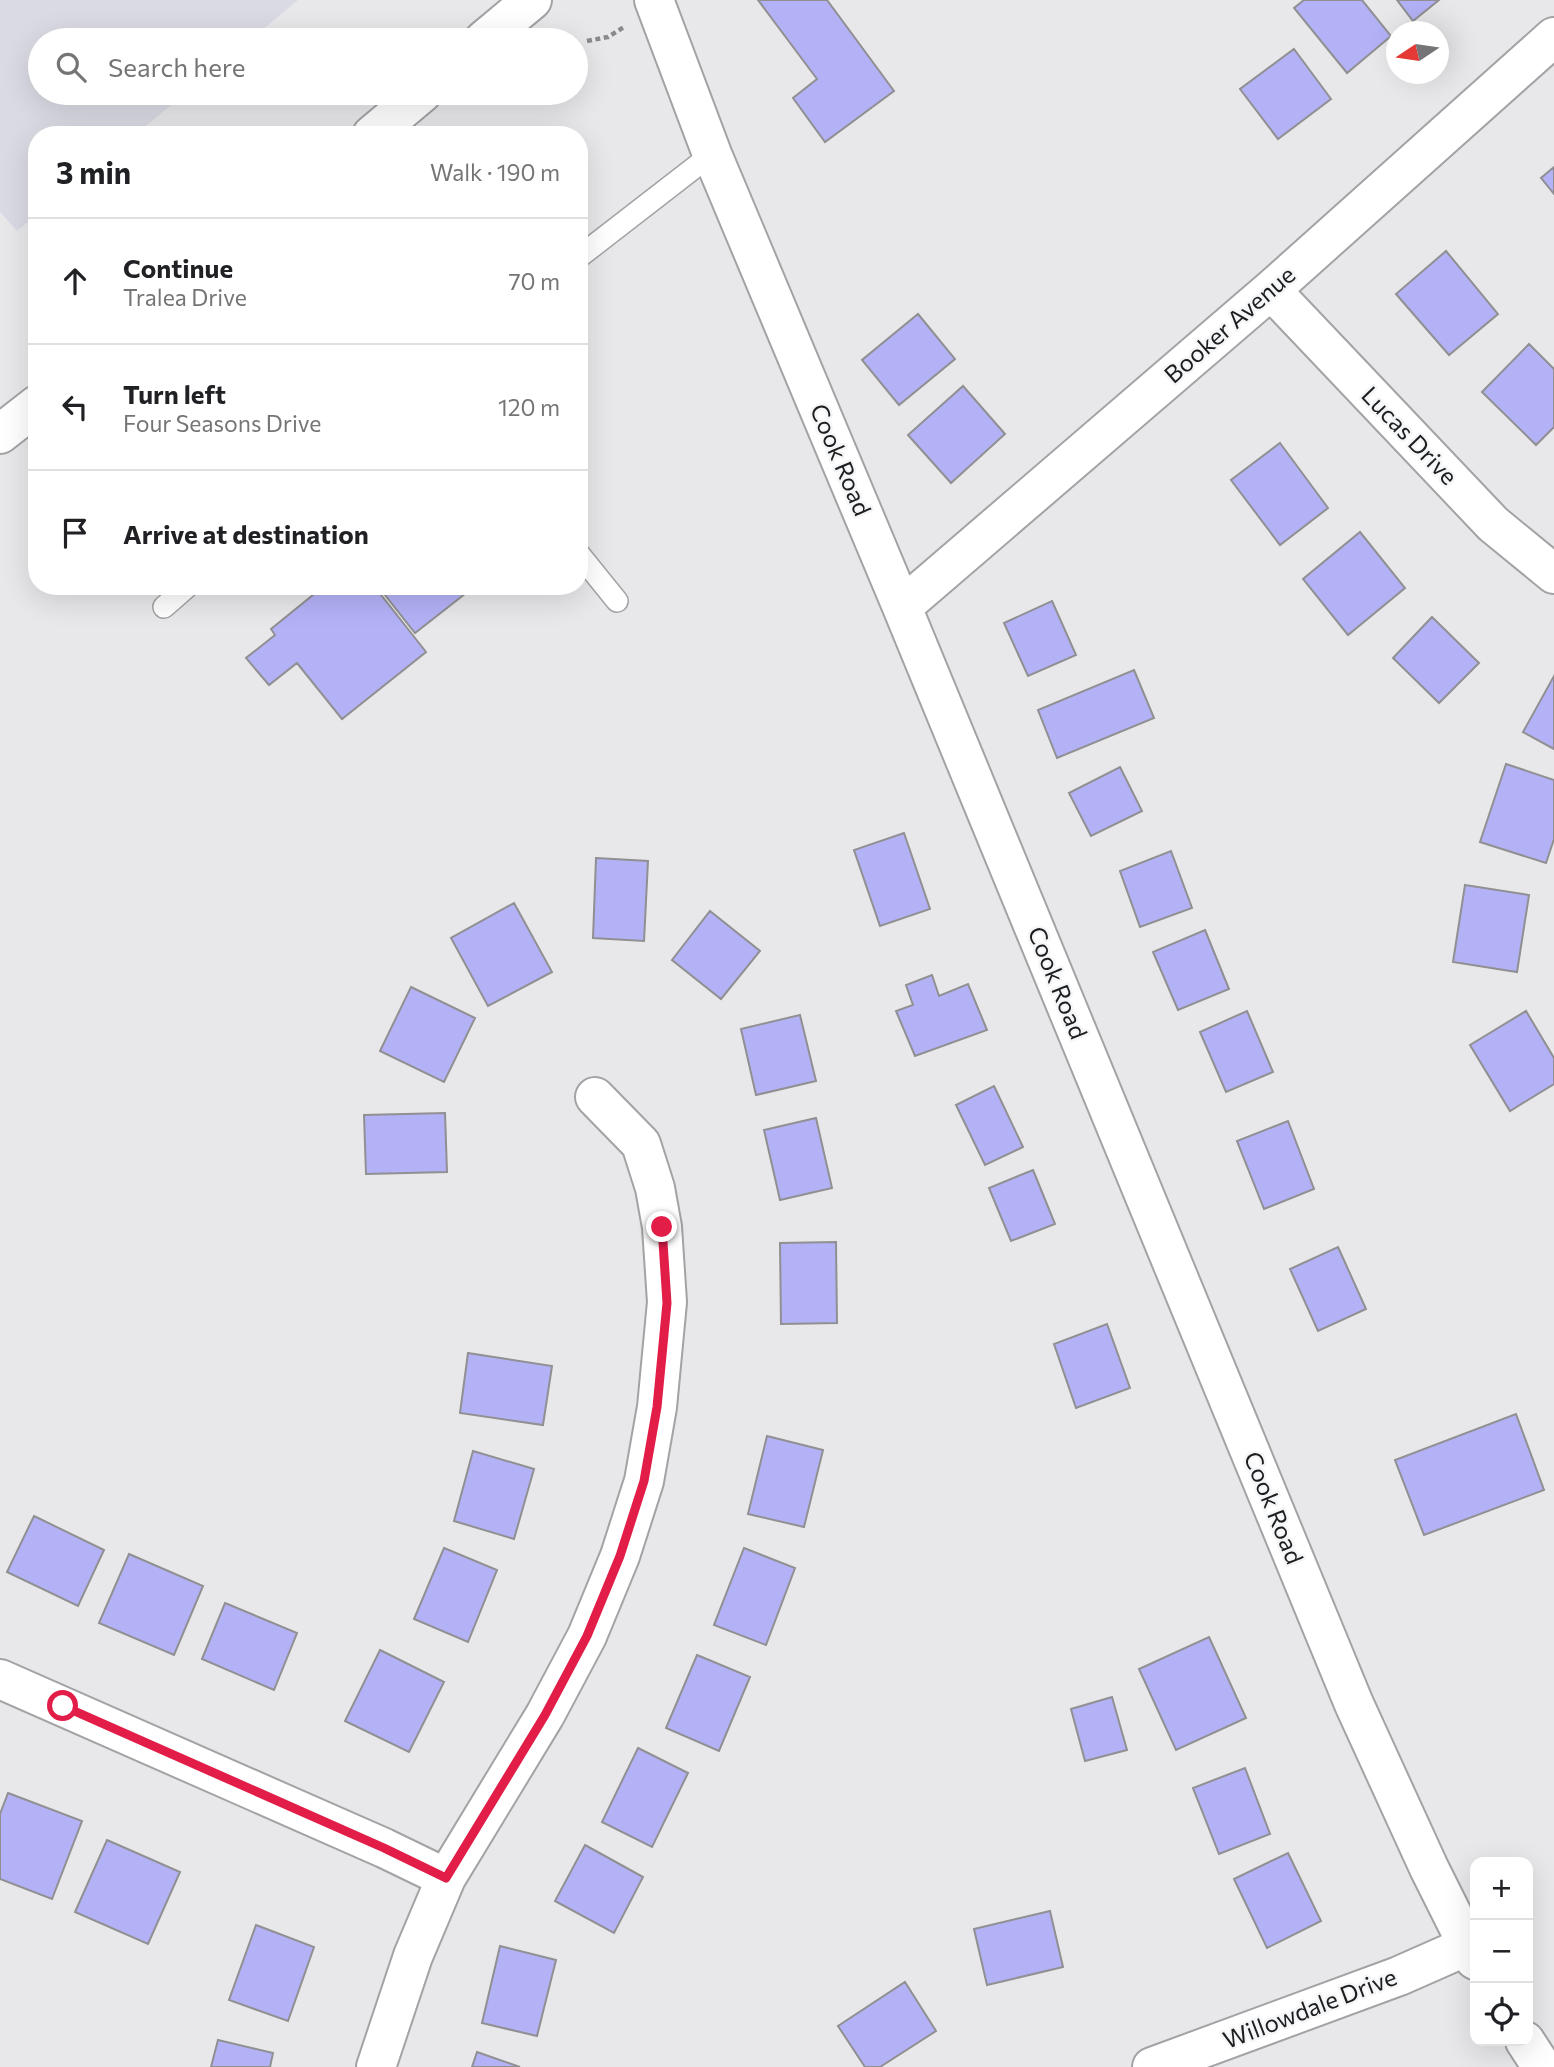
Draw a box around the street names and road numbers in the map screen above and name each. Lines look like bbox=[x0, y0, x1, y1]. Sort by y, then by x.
street label: Booker Avenue bbox=[1158, 259, 1300, 388]
street label: Lucas Drive bbox=[1356, 380, 1464, 490]
street label: Cook Road bbox=[805, 399, 878, 520]
street label: Cook Road bbox=[1023, 922, 1094, 1043]
street label: Cook Road bbox=[1239, 1447, 1310, 1568]
street label: Willowdale Drive bbox=[1219, 1961, 1400, 2054]

